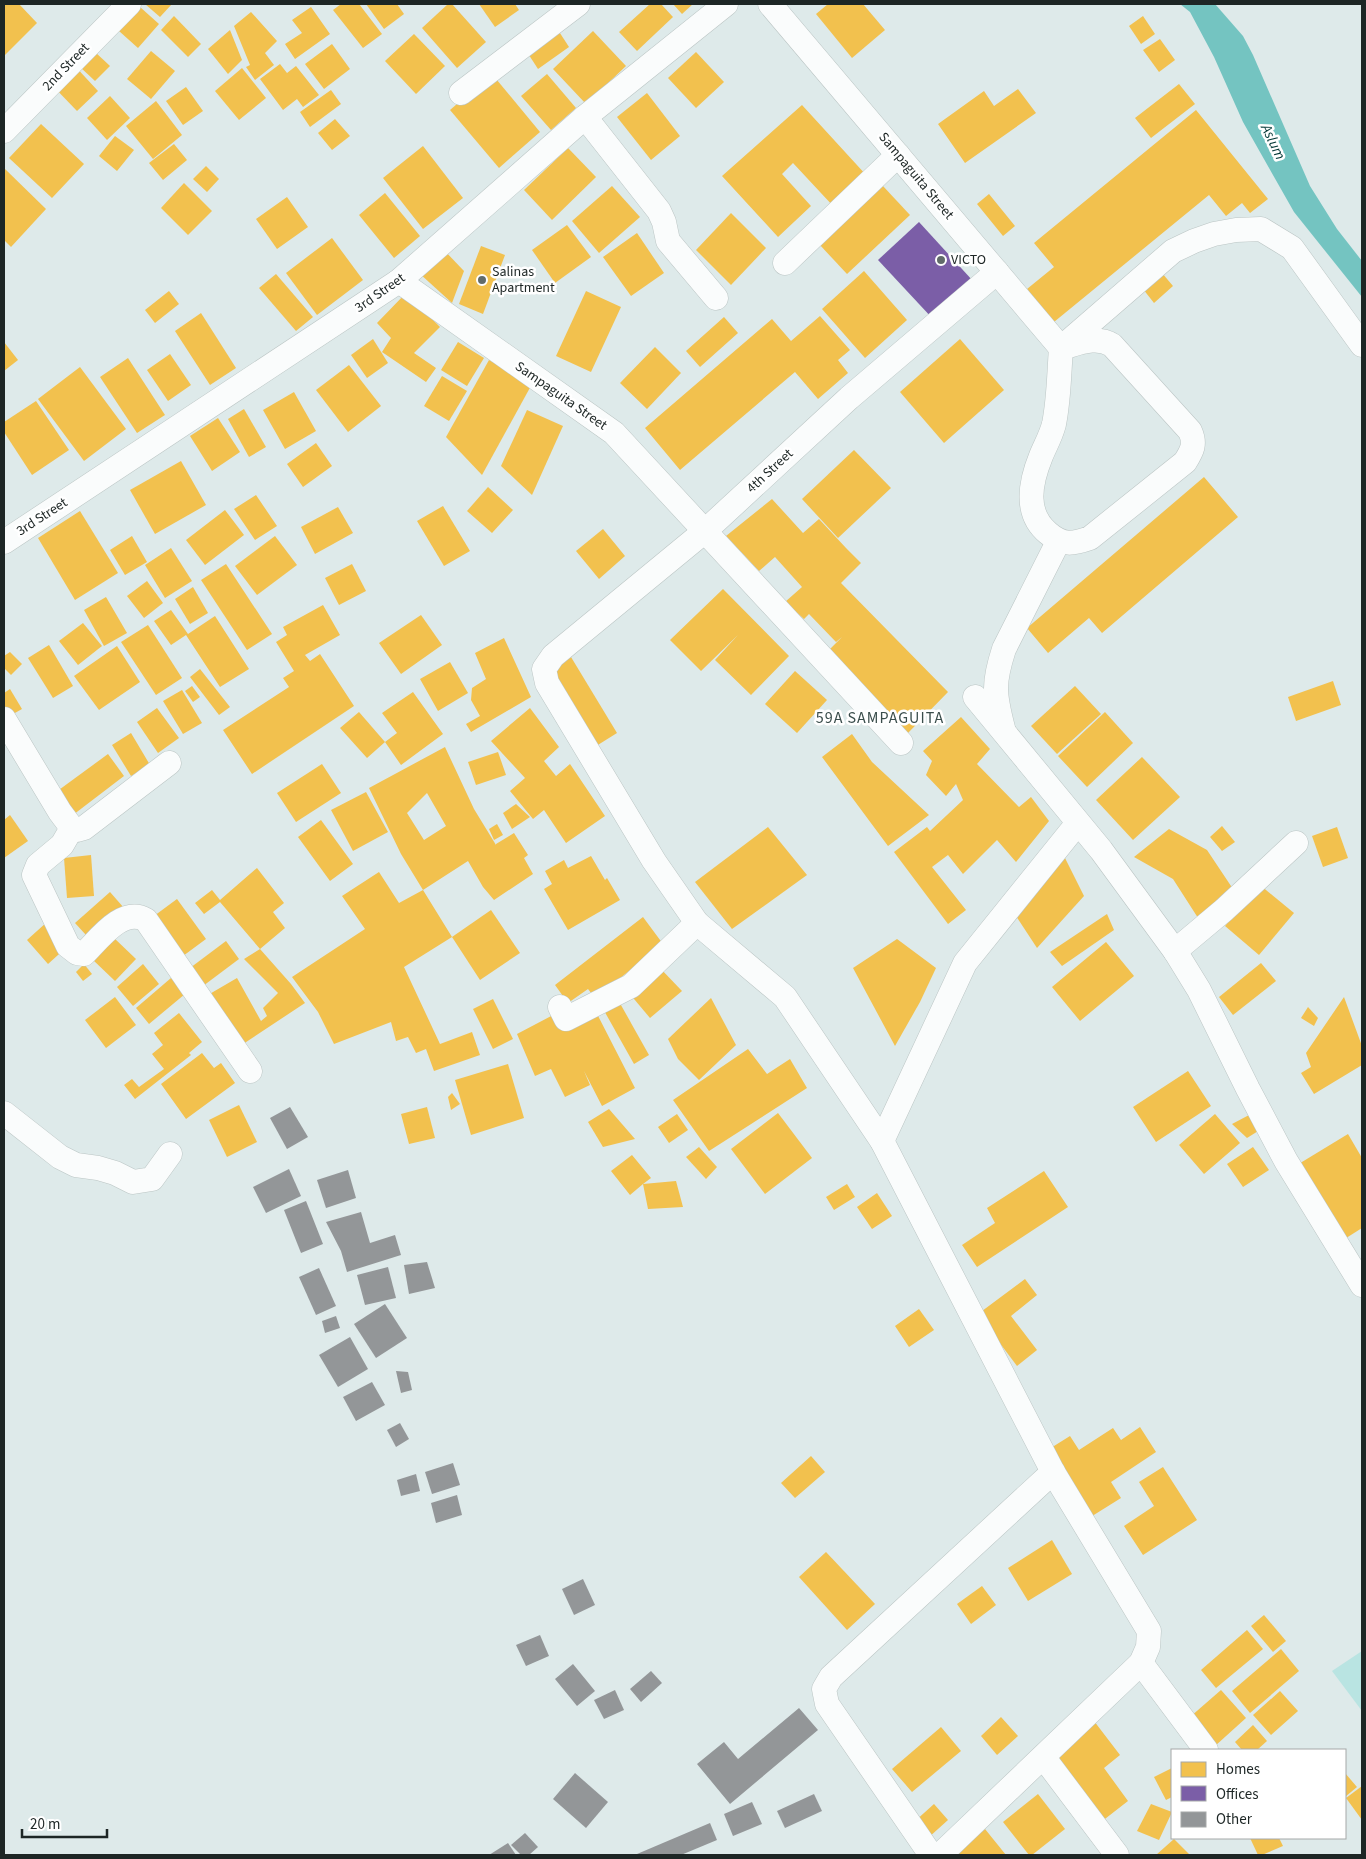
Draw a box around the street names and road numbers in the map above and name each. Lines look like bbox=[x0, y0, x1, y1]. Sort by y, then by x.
street label: 2nd Street bbox=[38, 38, 94, 96]
street label: Sampaguita Street bbox=[874, 128, 959, 224]
street label: 3rd Street bbox=[351, 268, 409, 318]
street label: Sampaguita Street bbox=[511, 357, 611, 435]
street label: 4th Street bbox=[742, 444, 798, 498]
street label: 3rd Street bbox=[13, 493, 72, 541]

